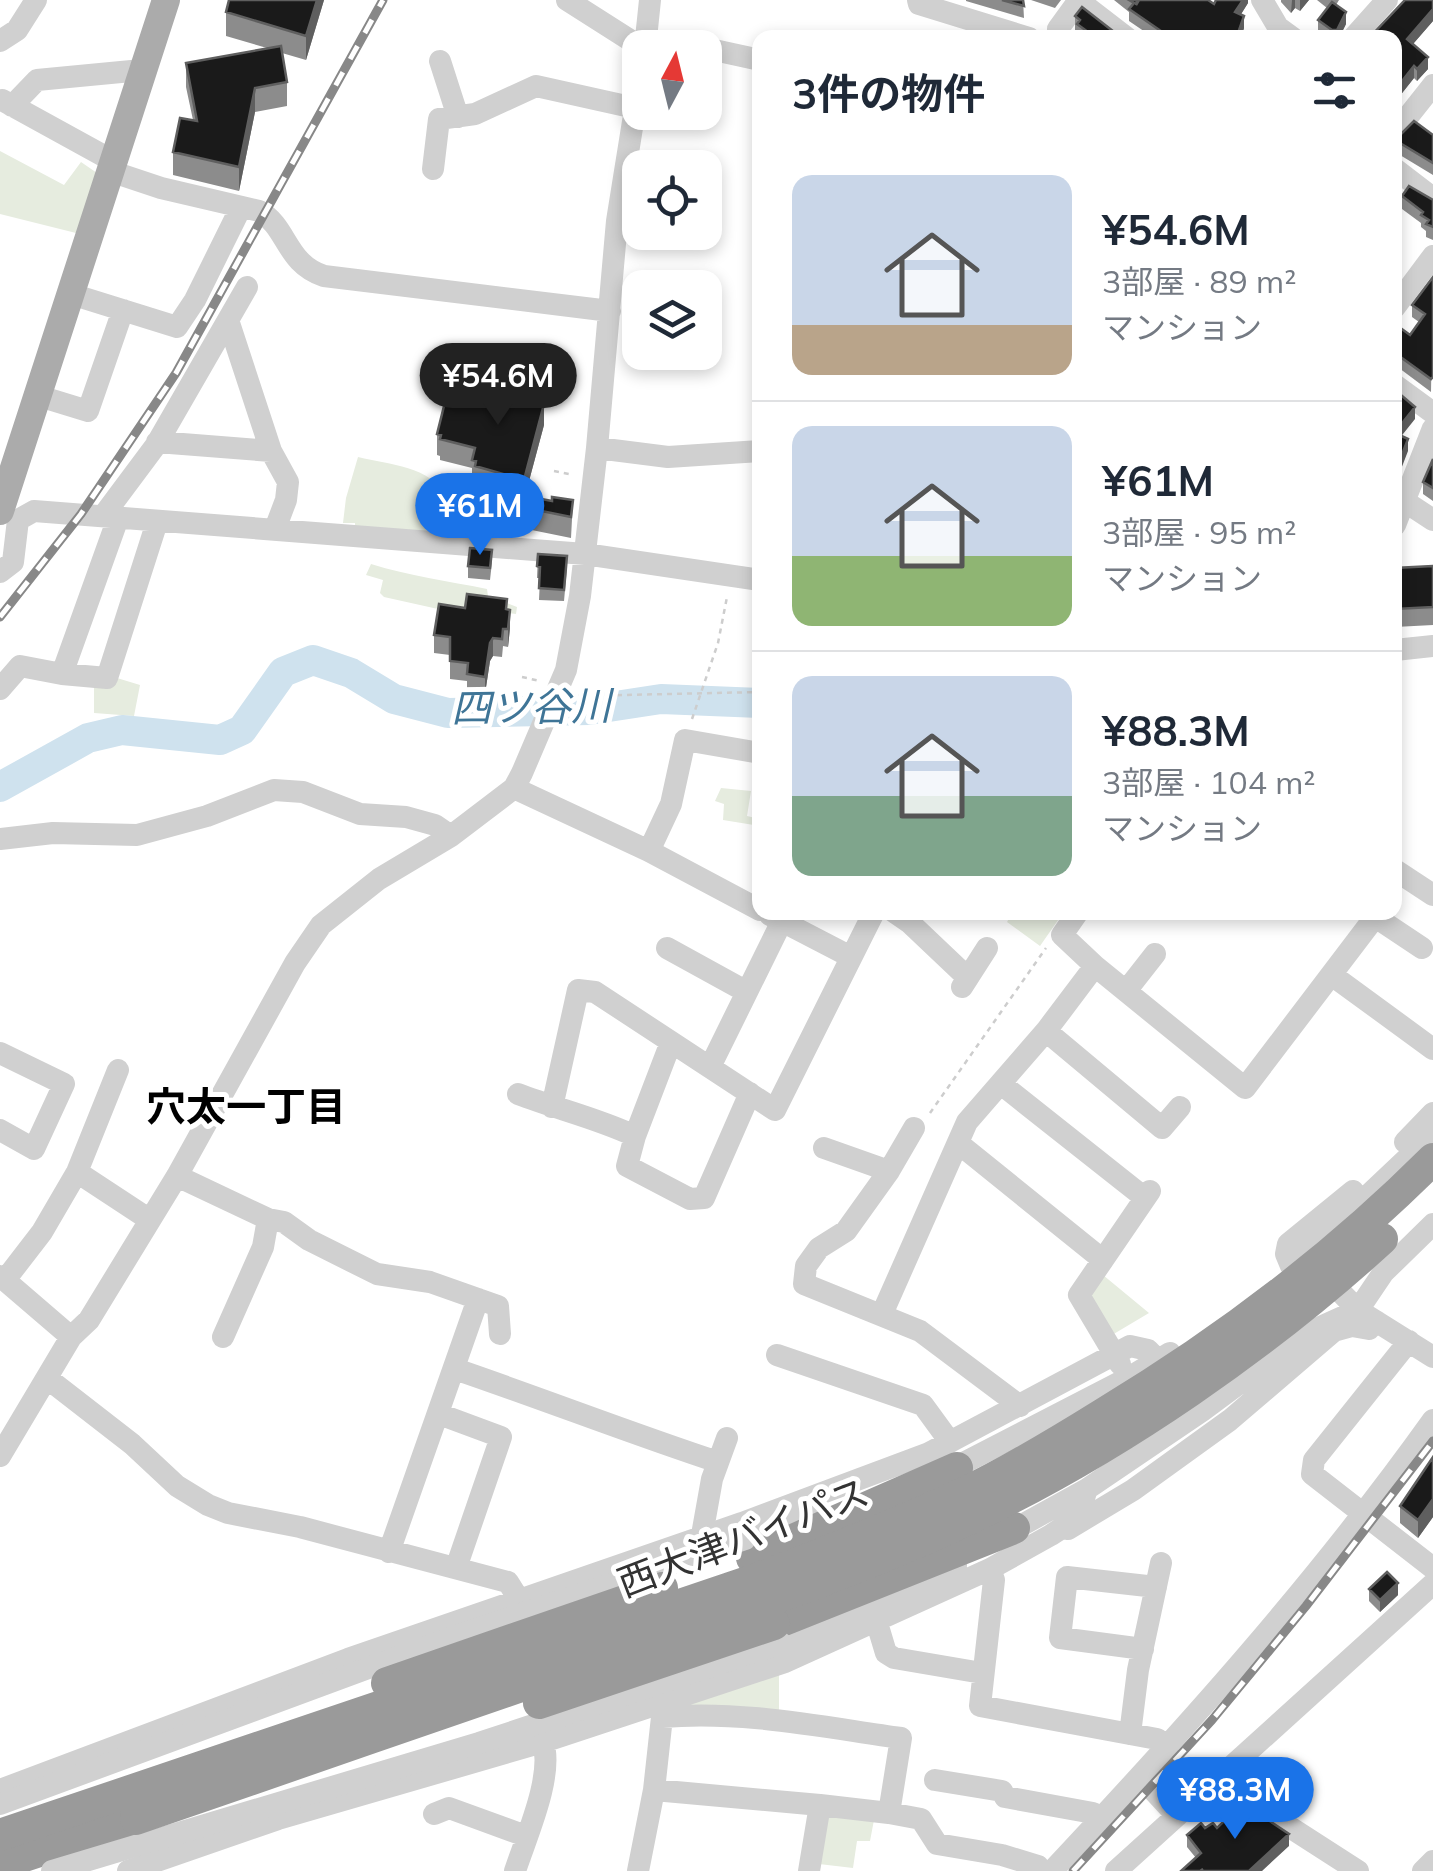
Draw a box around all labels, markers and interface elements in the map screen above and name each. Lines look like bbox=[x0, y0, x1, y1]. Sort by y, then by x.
north arrow bbox=[622, 30, 722, 130]
map controls bbox=[622, 30, 722, 370]
icon: filters bbox=[1307, 63, 1362, 118]
text: 3件の物件 bbox=[792, 67, 985, 120]
button: locate bbox=[622, 150, 722, 250]
text: ¥54.6M bbox=[1102, 203, 1250, 256]
icon: home bbox=[872, 215, 992, 335]
text: 3部屋 · 89 m² bbox=[1102, 261, 1296, 301]
button: layers bbox=[622, 270, 722, 370]
text: マンション bbox=[1102, 307, 1262, 347]
pin: ¥54.6M bbox=[417, 343, 579, 428]
text: ¥54.6M bbox=[442, 355, 554, 395]
text: ¥61M bbox=[1102, 454, 1214, 507]
icon: home bbox=[872, 466, 992, 586]
pin: ¥61M bbox=[421, 473, 539, 558]
text: ¥61M bbox=[437, 485, 523, 525]
text: 3部屋 · 95 m² bbox=[1102, 512, 1296, 552]
text: マンション bbox=[1102, 558, 1262, 598]
water label: 四ツ谷川 bbox=[451, 680, 615, 732]
text: ¥88.3M bbox=[1102, 704, 1250, 757]
icon: home bbox=[872, 716, 992, 836]
text: 3部屋 · 104 m² bbox=[1102, 762, 1316, 802]
text: マンション bbox=[1102, 808, 1262, 848]
district label: 穴太一丁目 bbox=[146, 1081, 346, 1131]
street label: 西大津バイパス bbox=[611, 1467, 875, 1607]
pin: ¥88.3M bbox=[1154, 1757, 1316, 1842]
text: ¥88.3M bbox=[1179, 1769, 1291, 1809]

